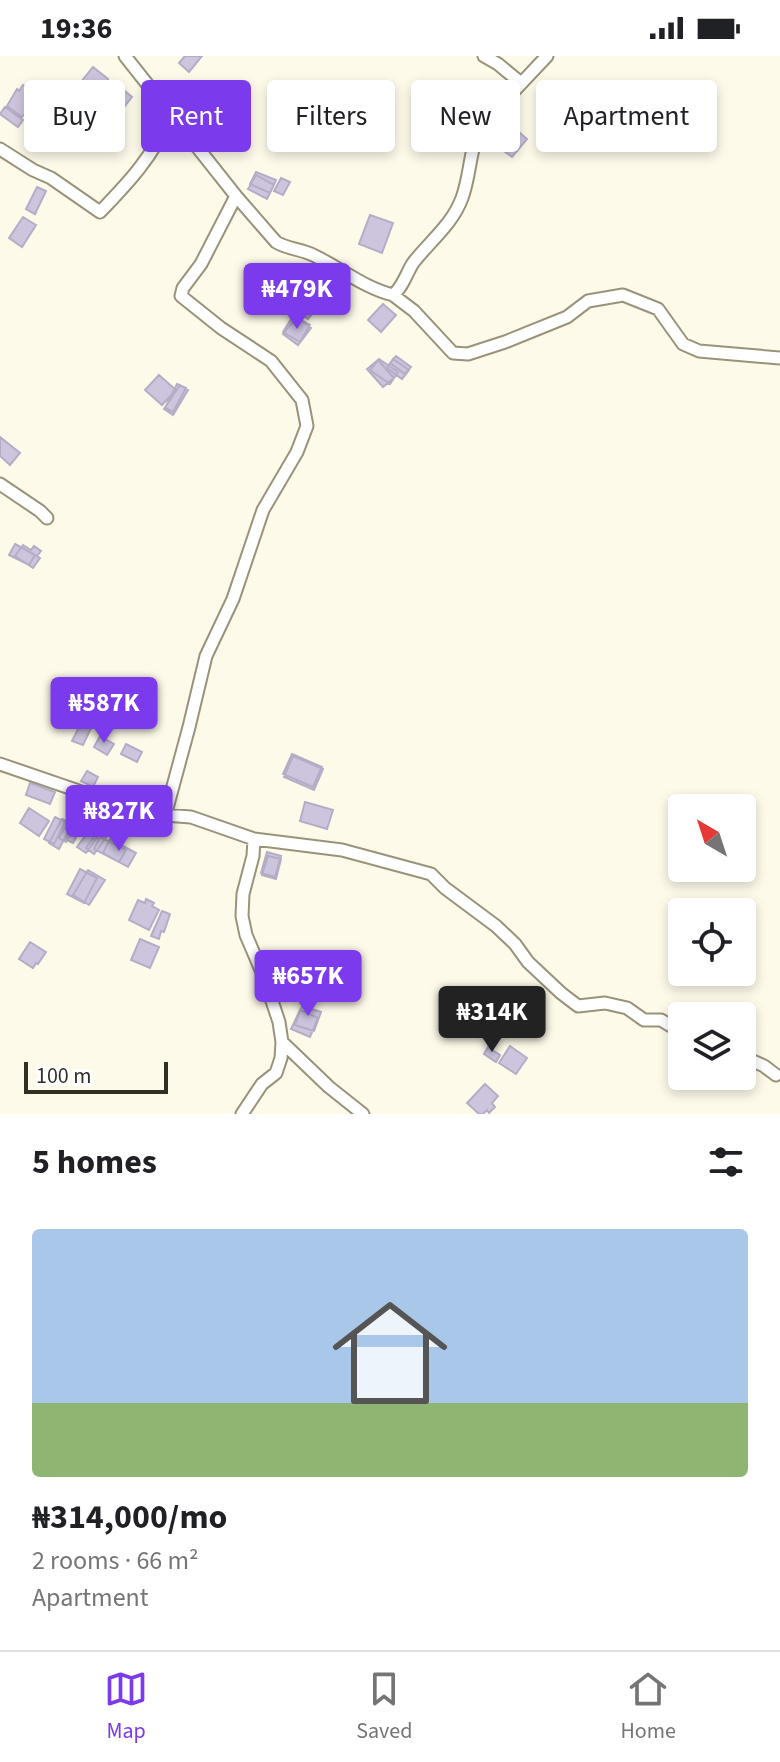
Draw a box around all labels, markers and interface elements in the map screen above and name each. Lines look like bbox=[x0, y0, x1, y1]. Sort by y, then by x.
text: 19:36 bbox=[40, 7, 112, 50]
chip: Buy bbox=[24, 80, 125, 152]
chip: Rent bbox=[141, 80, 251, 152]
chip: Filters bbox=[267, 80, 395, 152]
chip: New bbox=[411, 80, 520, 152]
chip: Apartment bbox=[536, 80, 717, 152]
pin: ₦479K bbox=[241, 263, 353, 331]
text: ₦479K bbox=[262, 270, 332, 307]
pin: ₦587K bbox=[48, 677, 160, 745]
text: ₦587K bbox=[69, 684, 139, 721]
pin: ₦827K bbox=[63, 785, 175, 853]
text: ₦827K bbox=[84, 792, 154, 829]
north arrow bbox=[668, 794, 756, 882]
map controls bbox=[668, 794, 756, 1090]
button: locate bbox=[668, 898, 756, 986]
pin: ₦657K bbox=[252, 950, 364, 1018]
text: ₦657K bbox=[273, 957, 343, 994]
pin: ₦314K bbox=[436, 986, 548, 1054]
text: ₦314K bbox=[457, 993, 527, 1030]
button: layers bbox=[668, 1002, 756, 1090]
scale bar bbox=[24, 1058, 168, 1094]
text: 100 m bbox=[36, 1060, 91, 1092]
text: 5 homes bbox=[32, 1138, 157, 1187]
icon: filters bbox=[704, 1140, 748, 1184]
icon: home bbox=[318, 1281, 462, 1425]
text: ₦314,000/mo bbox=[32, 1493, 227, 1542]
text: 2 rooms · 66 m² bbox=[32, 1542, 199, 1579]
text: Apartment bbox=[32, 1579, 149, 1616]
tab: Map bbox=[104, 1667, 148, 1747]
tab: Saved bbox=[356, 1667, 412, 1747]
tab: Home bbox=[621, 1667, 676, 1747]

